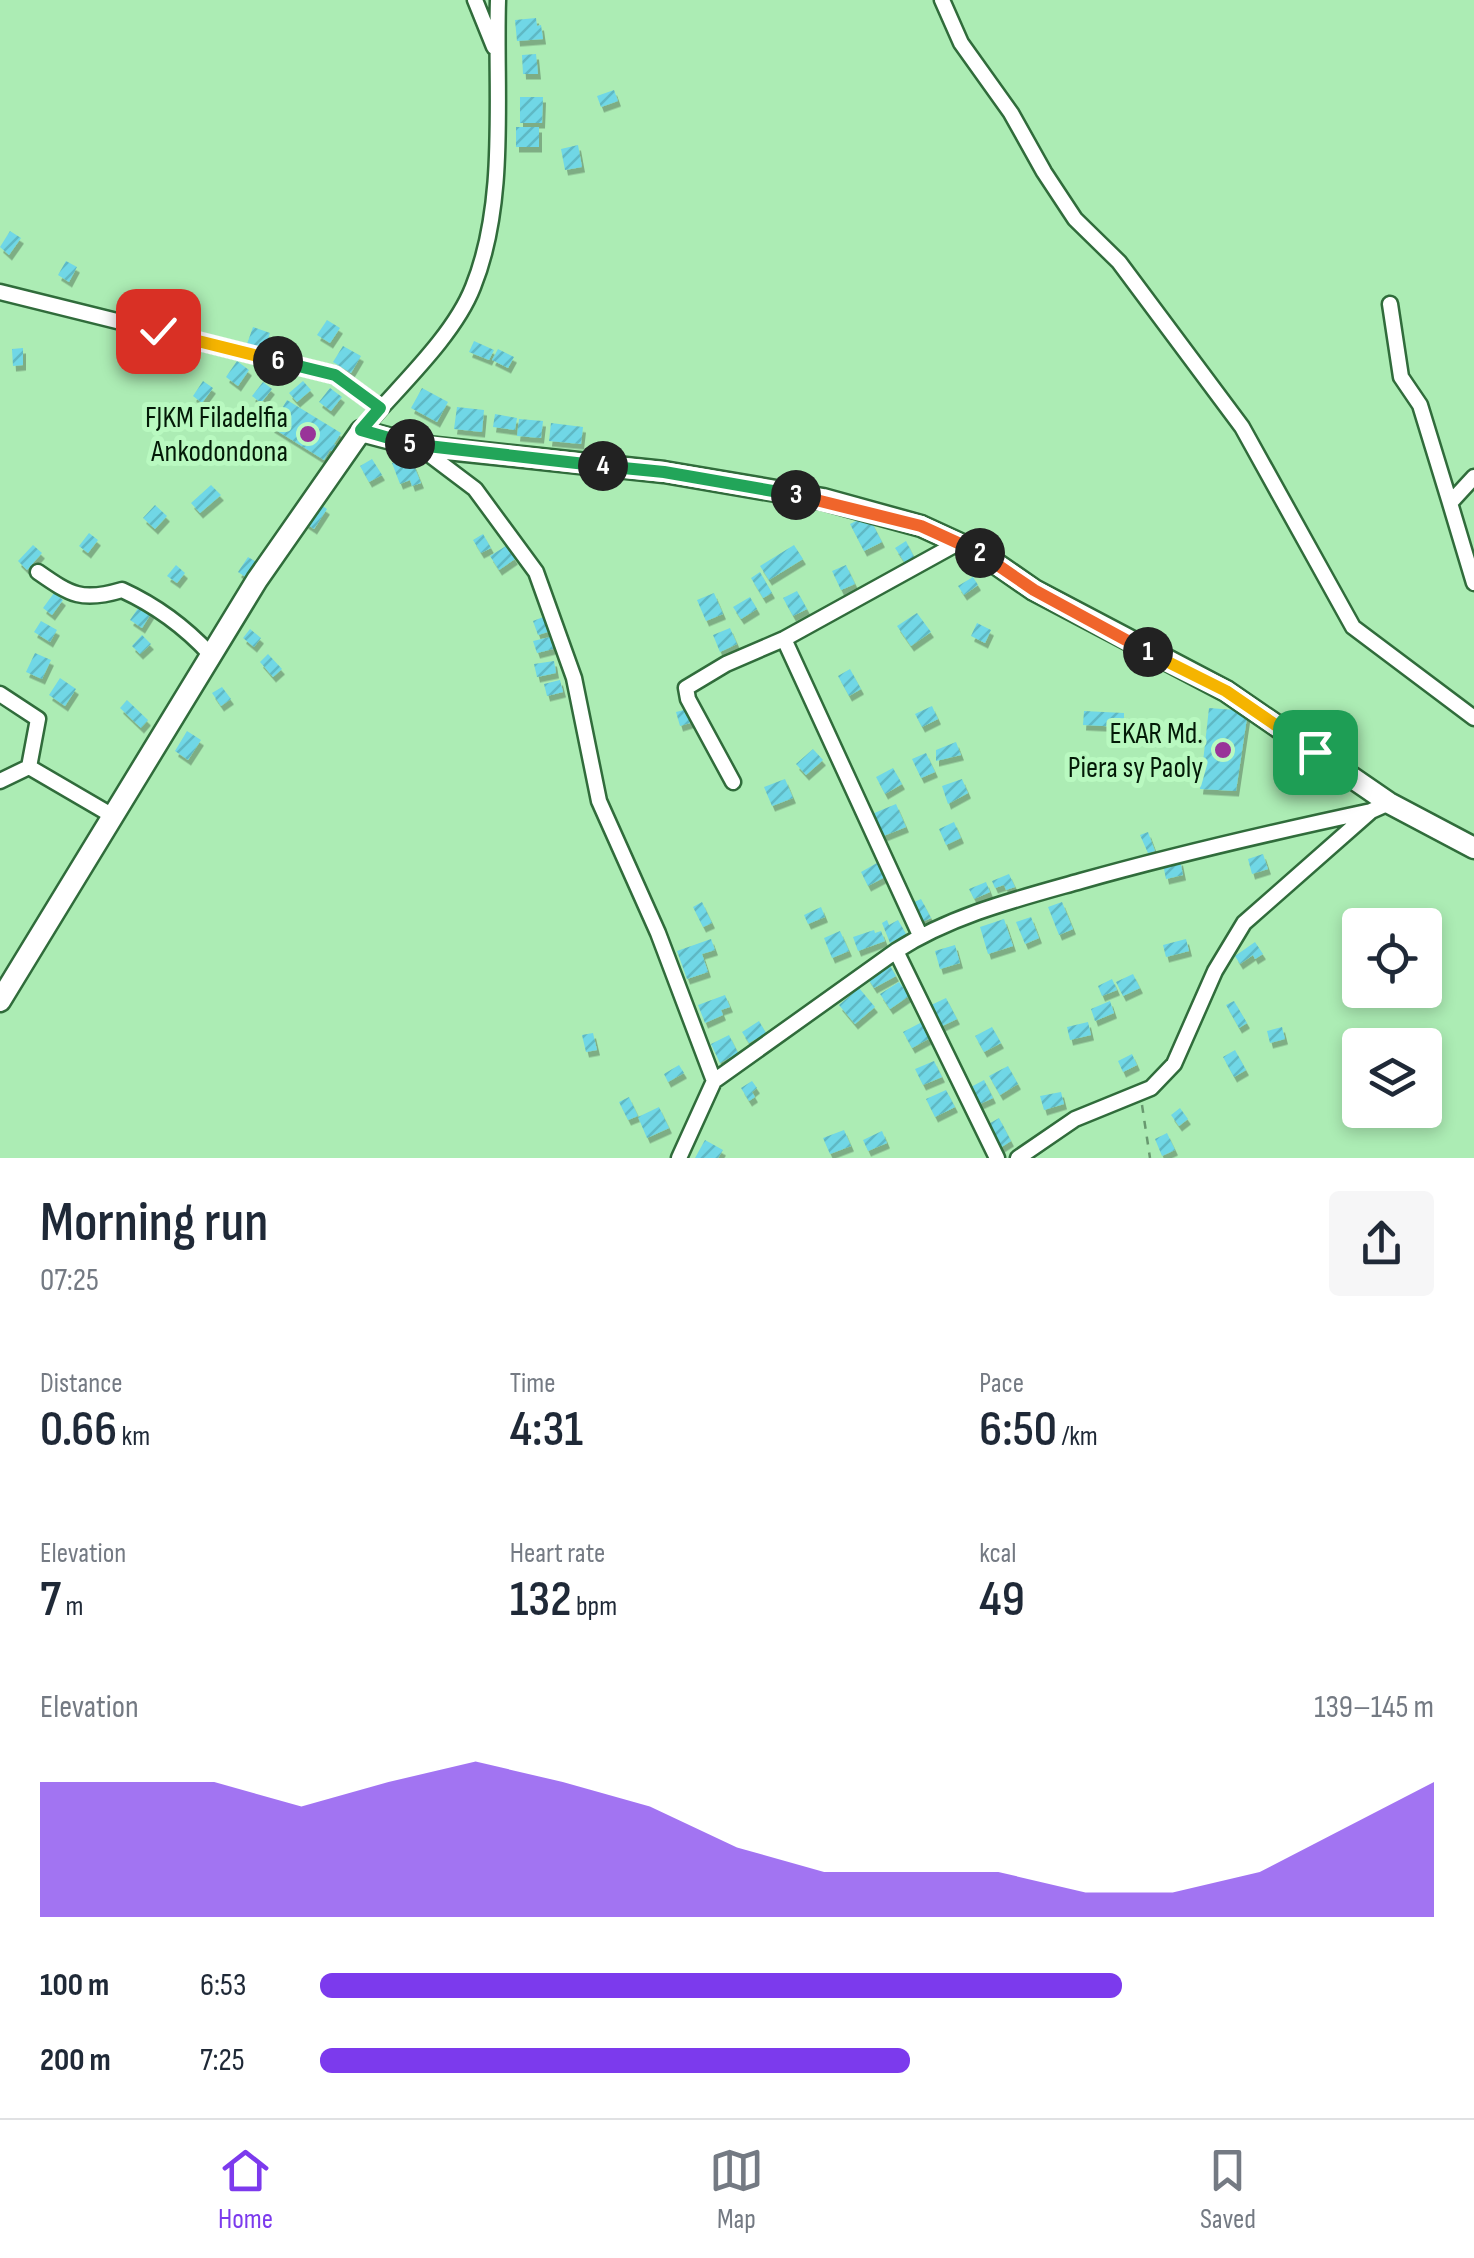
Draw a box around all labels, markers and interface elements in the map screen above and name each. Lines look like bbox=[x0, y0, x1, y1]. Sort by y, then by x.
pin bbox=[116, 289, 201, 374]
icon: check bbox=[131, 304, 186, 359]
pin: 6 bbox=[253, 336, 303, 386]
text: 6 bbox=[271, 344, 285, 377]
place label: FJKM Filadelfia Ankodondona bbox=[145, 400, 288, 470]
pin: 5 bbox=[385, 419, 435, 469]
marker: FJKM Filadelfia Ankodondona bbox=[297, 423, 319, 445]
text: 5 bbox=[404, 427, 416, 460]
pin: 4 bbox=[578, 441, 628, 491]
text: 4 bbox=[596, 449, 610, 482]
pin: 3 bbox=[771, 470, 821, 520]
text: 3 bbox=[790, 478, 802, 511]
pin: 2 bbox=[955, 528, 1005, 578]
text: 2 bbox=[974, 536, 986, 569]
pin: 1 bbox=[1123, 627, 1173, 677]
text: 1 bbox=[1143, 635, 1153, 668]
pin bbox=[1273, 710, 1358, 795]
place label: EKAR Md. Piera sy Paoly bbox=[1068, 716, 1203, 786]
icon: arrive bbox=[1288, 725, 1343, 780]
marker: EKAR Md. Piera sy Paoly bbox=[1212, 739, 1234, 761]
map controls bbox=[1342, 908, 1442, 1128]
button: locate bbox=[1342, 908, 1442, 1008]
button: layers bbox=[1342, 1028, 1442, 1128]
text: Morning run bbox=[40, 1190, 268, 1257]
button: share bbox=[1329, 1191, 1434, 1296]
text: 07:25 bbox=[40, 1261, 99, 1300]
text: Distance bbox=[40, 1367, 123, 1400]
text: Time bbox=[510, 1367, 555, 1400]
text: Pace bbox=[979, 1367, 1024, 1400]
text: 0.66 bbox=[40, 1400, 117, 1460]
text: 4:31 bbox=[510, 1400, 583, 1460]
text: 6:50 bbox=[979, 1400, 1057, 1460]
text: km bbox=[117, 1420, 150, 1453]
text: /km bbox=[1057, 1420, 1098, 1453]
text: Elevation bbox=[40, 1537, 126, 1570]
text: Heart rate bbox=[510, 1537, 605, 1570]
text: kcal bbox=[979, 1537, 1016, 1570]
text: 7 bbox=[40, 1570, 61, 1630]
text: 132 bbox=[510, 1570, 572, 1630]
text: 49 bbox=[979, 1570, 1025, 1630]
text: m bbox=[61, 1590, 84, 1623]
text: bpm bbox=[572, 1590, 617, 1623]
text: Elevation bbox=[40, 1688, 139, 1727]
text: 139–145 m bbox=[1314, 1688, 1434, 1727]
text: 100 m bbox=[40, 1966, 109, 2005]
text: 6:53 bbox=[200, 1966, 246, 2005]
text: 200 m bbox=[40, 2041, 111, 2080]
text: 7:25 bbox=[200, 2041, 245, 2080]
tab: Home bbox=[218, 2143, 273, 2236]
tab: Map bbox=[709, 2143, 764, 2236]
tab: Saved bbox=[1200, 2143, 1256, 2236]

